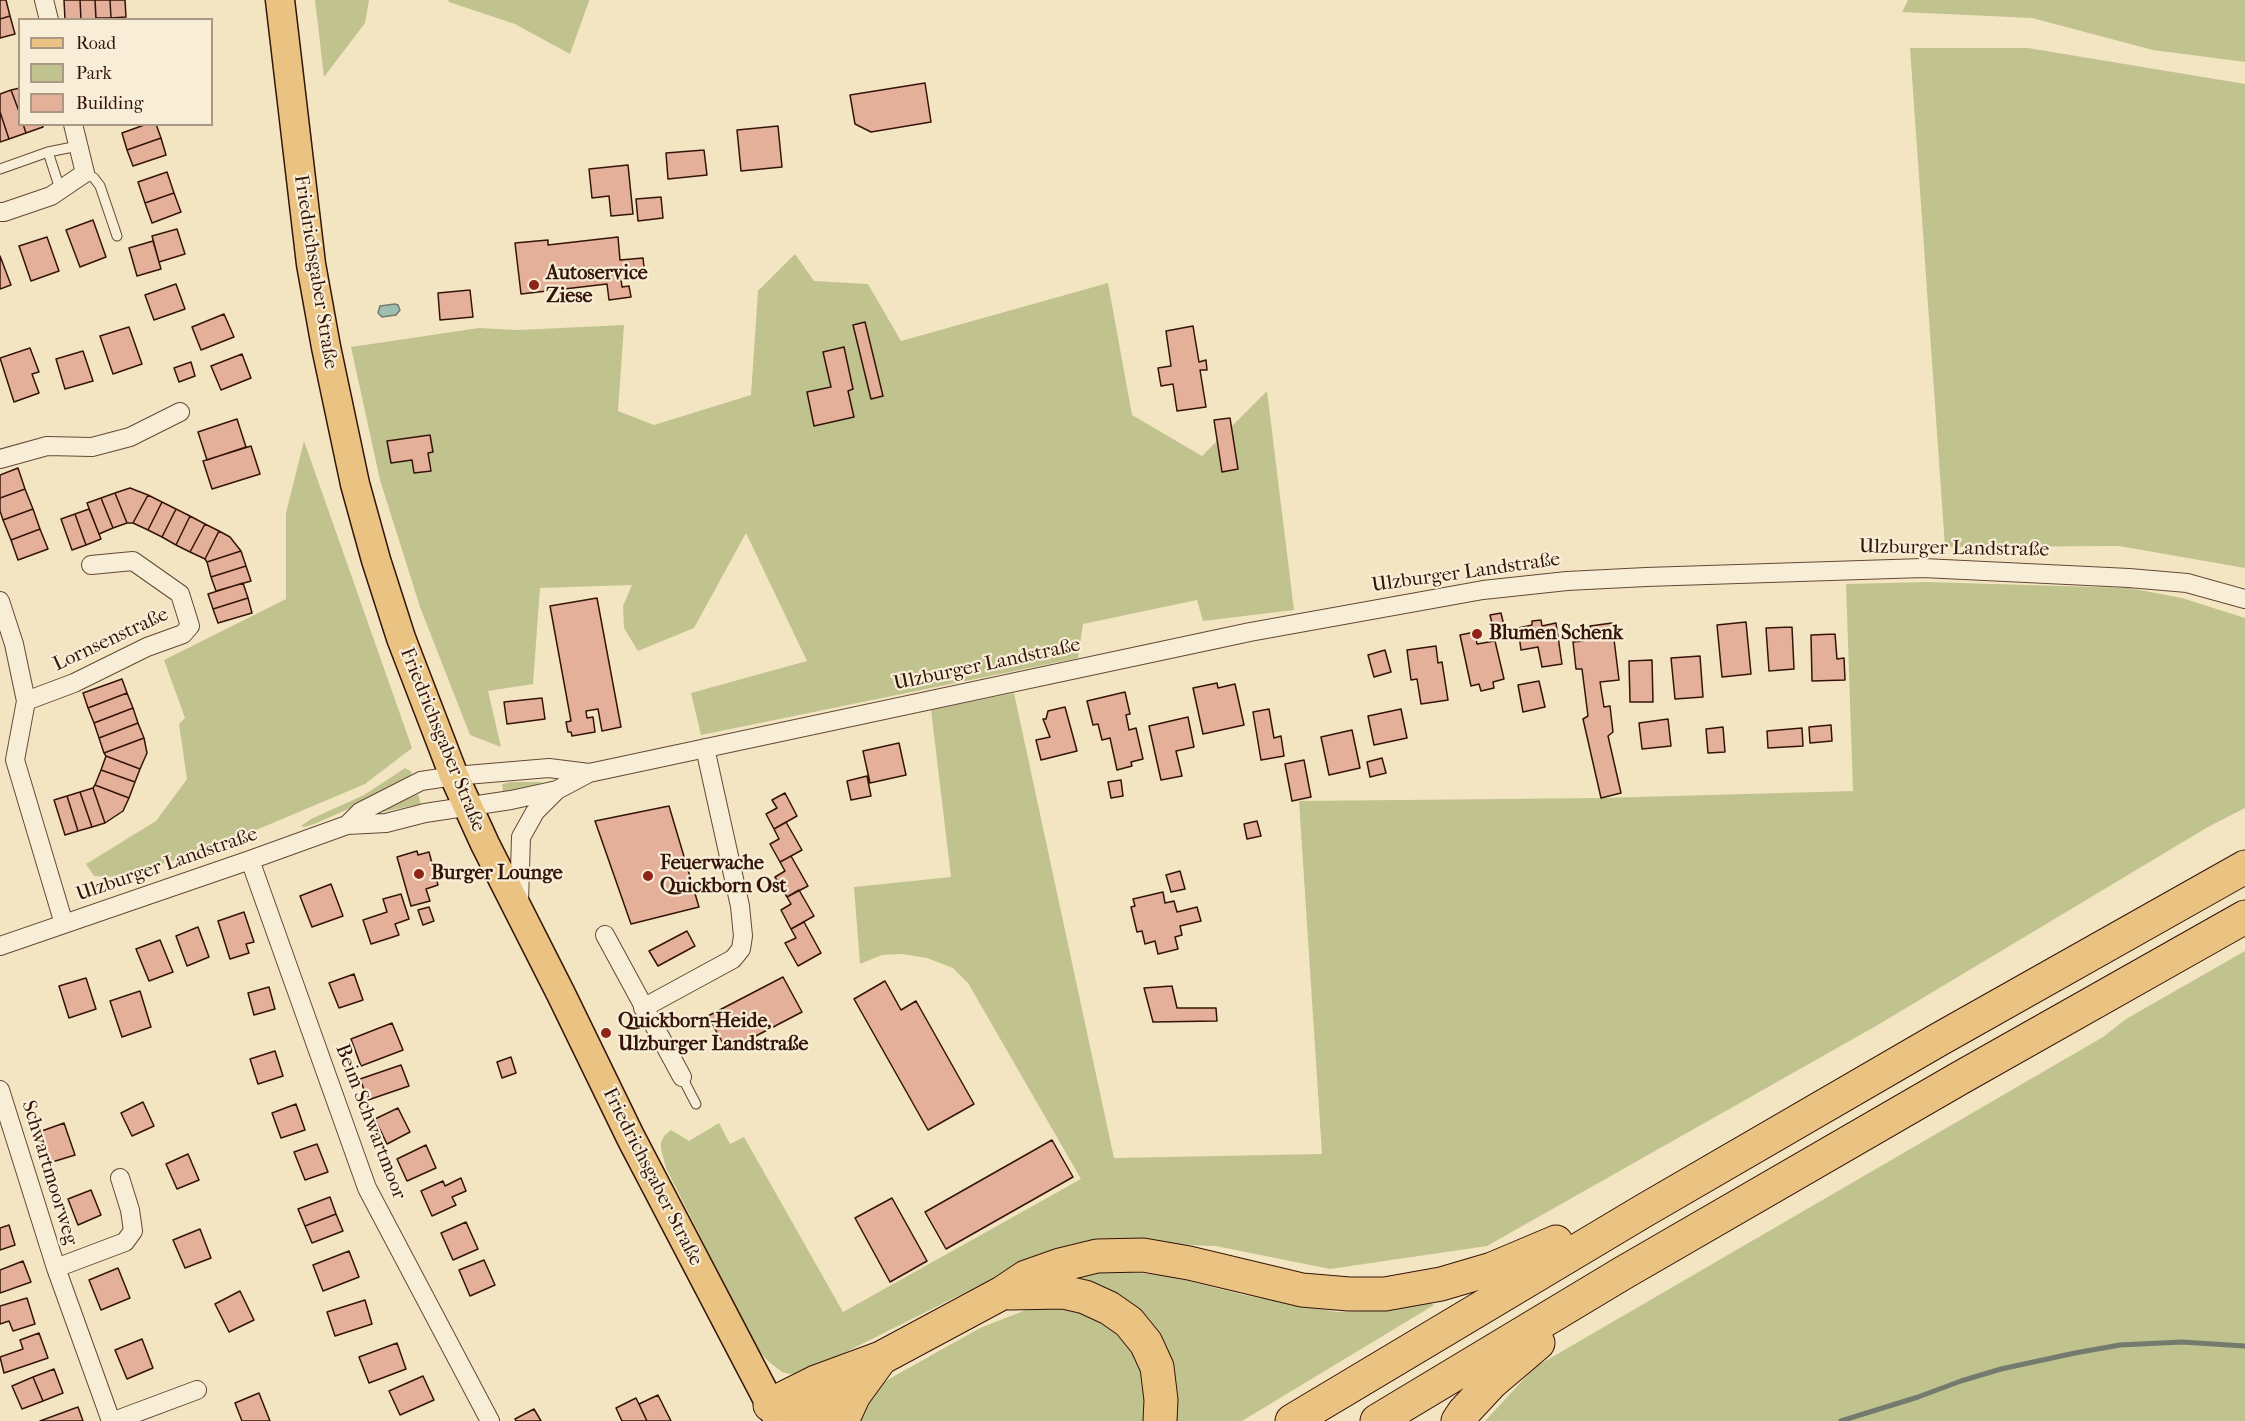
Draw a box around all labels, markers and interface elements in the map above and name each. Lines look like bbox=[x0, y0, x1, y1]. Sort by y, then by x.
legend bbox=[18, 18, 213, 126]
text: Road bbox=[76, 33, 116, 54]
text: Park bbox=[76, 63, 112, 84]
text: Building bbox=[76, 93, 143, 114]
street label: Friedrichsgaber Straße bbox=[288, 173, 342, 371]
place label: Autoservice Ziese bbox=[546, 262, 648, 309]
marker: Autoservice Ziese bbox=[527, 278, 541, 292]
street label: Ulzburger Landstraße bbox=[1859, 535, 2049, 563]
street label: Ulzburger Landstraße bbox=[1370, 548, 1562, 598]
street label: Lornsenstraße bbox=[50, 603, 172, 677]
place label: Blumen Schenk bbox=[1489, 622, 1623, 646]
marker: Blumen Schenk bbox=[1470, 627, 1484, 641]
street label: Ulzburger Landstraße bbox=[891, 633, 1083, 697]
street label: Friedrichsgaber Straße bbox=[394, 644, 490, 836]
street label: Ulzburger Landstraße bbox=[73, 823, 261, 907]
place label: Feuerwache Quickborn Ost bbox=[660, 852, 787, 899]
place label: Burger Lounge bbox=[431, 862, 563, 886]
marker: Burger Lounge bbox=[412, 867, 426, 881]
marker: Feuerwache Quickborn Ost bbox=[641, 869, 655, 883]
place label: Quickborn-Heide, Ulzburger Landstraße bbox=[618, 1010, 808, 1057]
marker: Quickborn-Heide, Ulzburger Landstraße bbox=[599, 1026, 613, 1040]
street label: Beim Schwartmoor bbox=[329, 1041, 411, 1203]
street label: Friedrichsgaber Straße bbox=[597, 1084, 707, 1270]
street label: Schwartmoorweg bbox=[16, 1098, 82, 1248]

